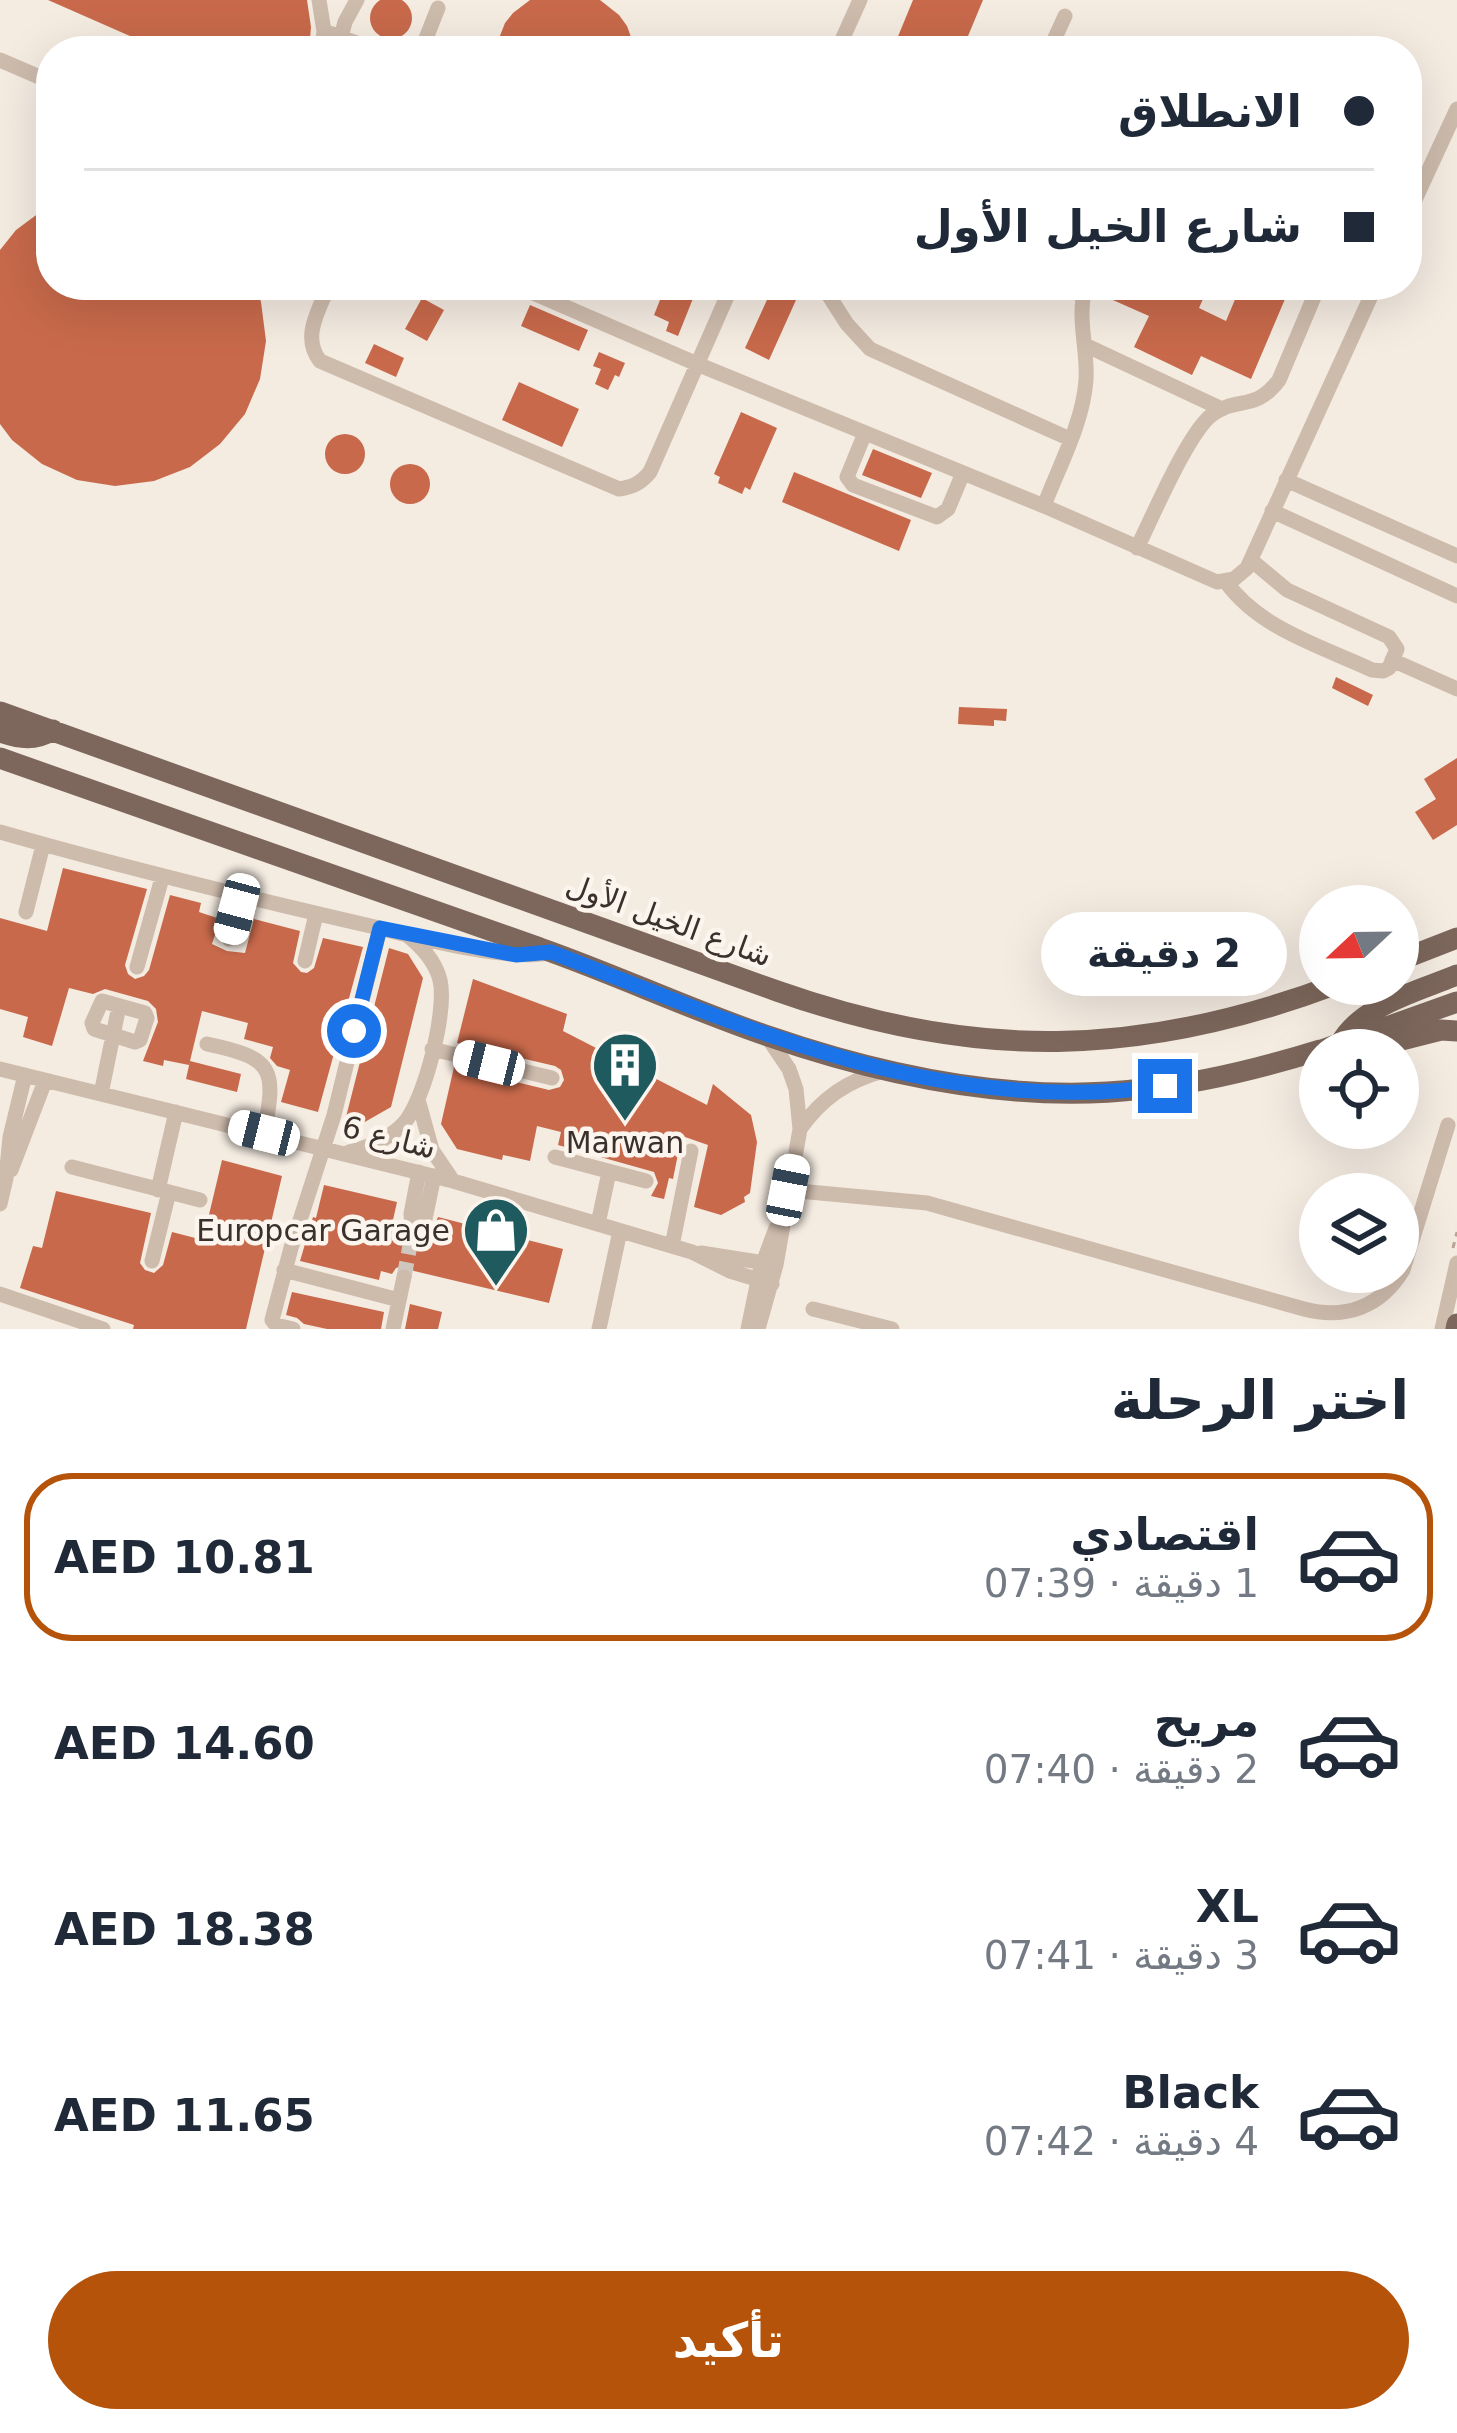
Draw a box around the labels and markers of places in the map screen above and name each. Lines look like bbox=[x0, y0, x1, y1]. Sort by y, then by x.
building icon: Marwan bbox=[590, 1030, 660, 1124]
place label: Marwan bbox=[566, 1125, 684, 1160]
shop icon: Europcar Garage bbox=[461, 1195, 531, 1289]
place label: Europcar Garage bbox=[196, 1213, 450, 1248]

